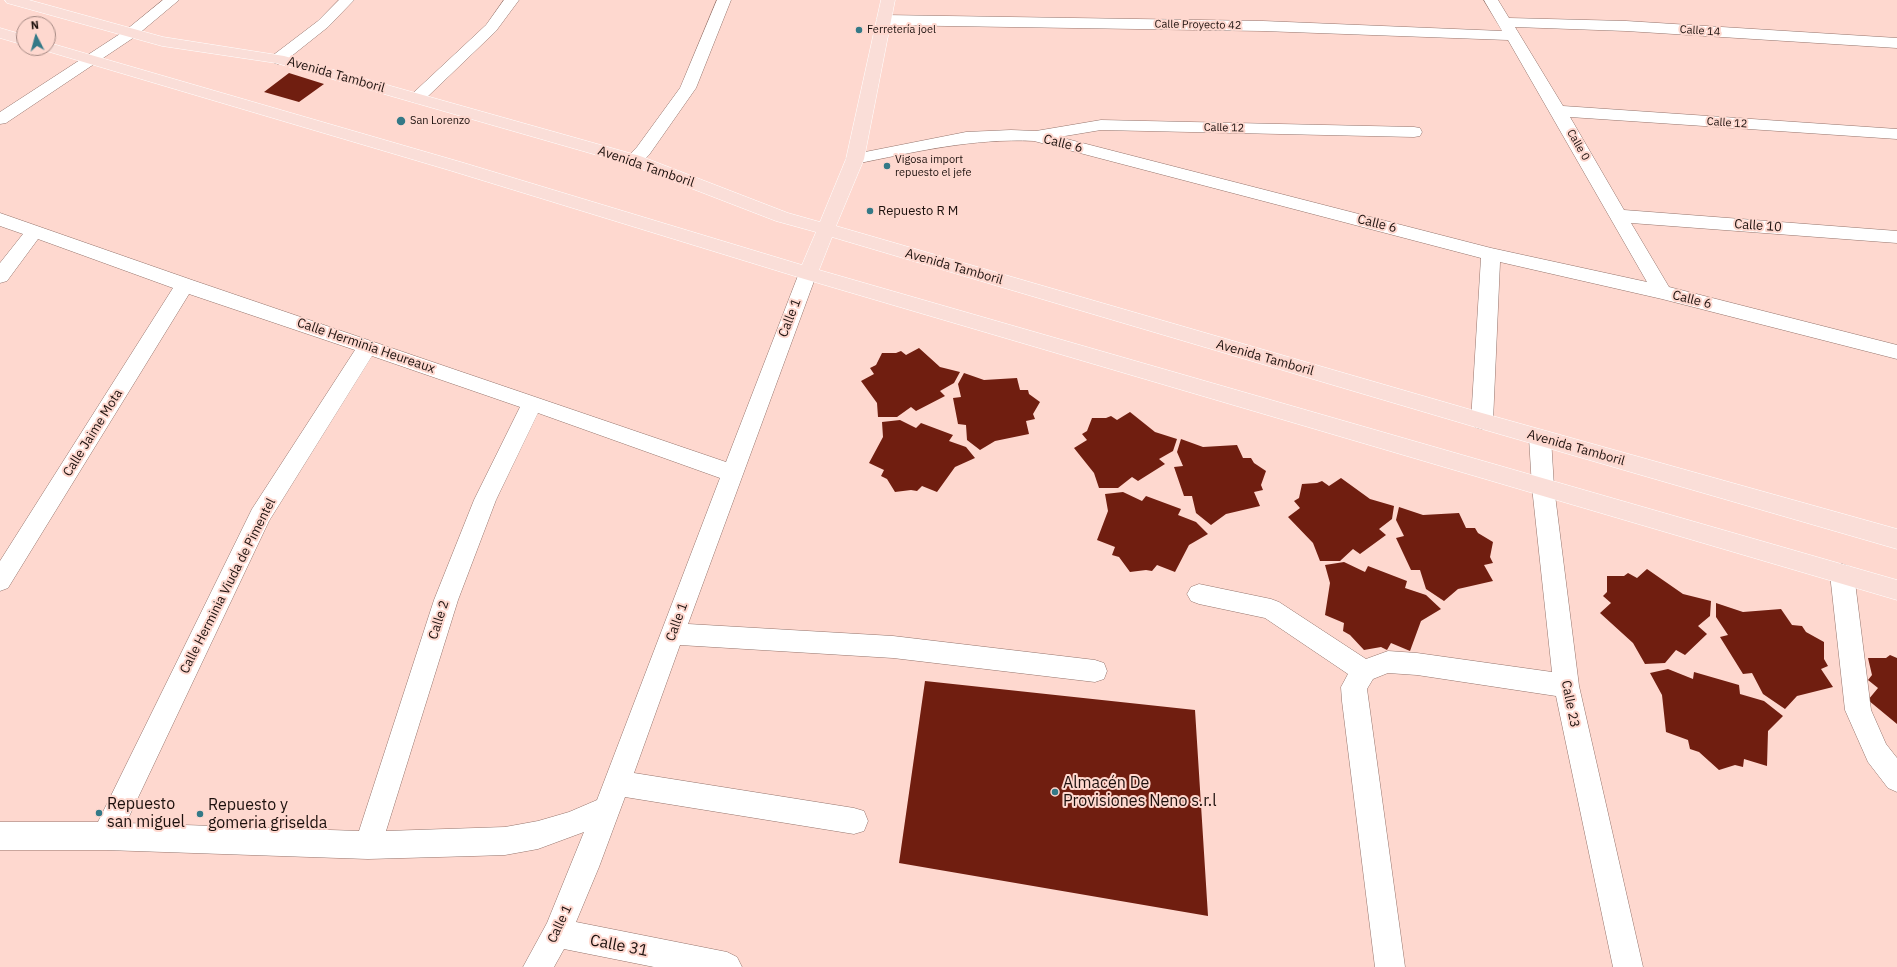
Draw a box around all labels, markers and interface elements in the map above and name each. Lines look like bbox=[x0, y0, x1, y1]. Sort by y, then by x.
north arrow bbox=[16, 16, 56, 56]
text: N bbox=[30, 18, 40, 32]
street label: Calle Proyecto 42 bbox=[1155, 18, 1241, 32]
place label: Ferretería joel bbox=[867, 23, 936, 37]
street label: Calle 14 bbox=[1679, 23, 1721, 39]
marker: Ferretería joel bbox=[854, 25, 864, 35]
street label: Avenida Tamboril bbox=[285, 54, 387, 96]
place label: San Lorenzo bbox=[410, 114, 470, 128]
marker: San Lorenzo bbox=[395, 115, 407, 127]
street label: Calle 12 bbox=[1706, 115, 1748, 131]
street label: Calle 12 bbox=[1204, 121, 1244, 135]
street label: Calle 0 bbox=[1564, 127, 1592, 163]
street label: Calle 6 bbox=[1042, 132, 1084, 156]
street label: Avenida Tamboril bbox=[596, 143, 696, 191]
place label: Vigosa import repuesto el jefe bbox=[895, 153, 972, 179]
marker: Vigosa import repuesto el jefe bbox=[882, 161, 892, 171]
place label: Repuesto R M bbox=[878, 203, 958, 219]
marker: Repuesto R M bbox=[865, 206, 875, 216]
street label: Calle 6 bbox=[1356, 212, 1398, 236]
street label: Calle 10 bbox=[1734, 217, 1782, 235]
street label: Avenida Tamboril bbox=[903, 246, 1005, 288]
street label: Calle 6 bbox=[1671, 288, 1713, 312]
street label: Calle 1 bbox=[776, 297, 804, 339]
street label: Calle Herminia Heureaux bbox=[295, 315, 437, 377]
street label: Avenida Tamboril bbox=[1214, 337, 1316, 379]
street label: Calle Jaime Mota bbox=[60, 386, 126, 480]
street label: Avenida Tamboril bbox=[1525, 427, 1627, 469]
street label: Calle Herminia Viuda de Pimentel bbox=[177, 496, 279, 676]
street label: Calle 2 bbox=[425, 599, 453, 641]
street label: Calle 1 bbox=[663, 601, 691, 643]
street label: Calle 23 bbox=[1558, 679, 1582, 729]
place label: Almacén De Provisiones Neno s.r.l bbox=[1063, 773, 1217, 811]
marker: Almacén De Provisiones Neno s.r.l bbox=[1050, 787, 1060, 797]
place label: Repuesto san miguel bbox=[107, 794, 185, 832]
place label: Repuesto y gomeria griselda bbox=[208, 795, 327, 833]
marker: Repuesto san miguel bbox=[94, 808, 104, 818]
marker: Repuesto y gomeria griselda bbox=[195, 809, 205, 819]
street label: Calle 1 bbox=[544, 903, 576, 945]
street label: Calle 31 bbox=[588, 931, 650, 961]

